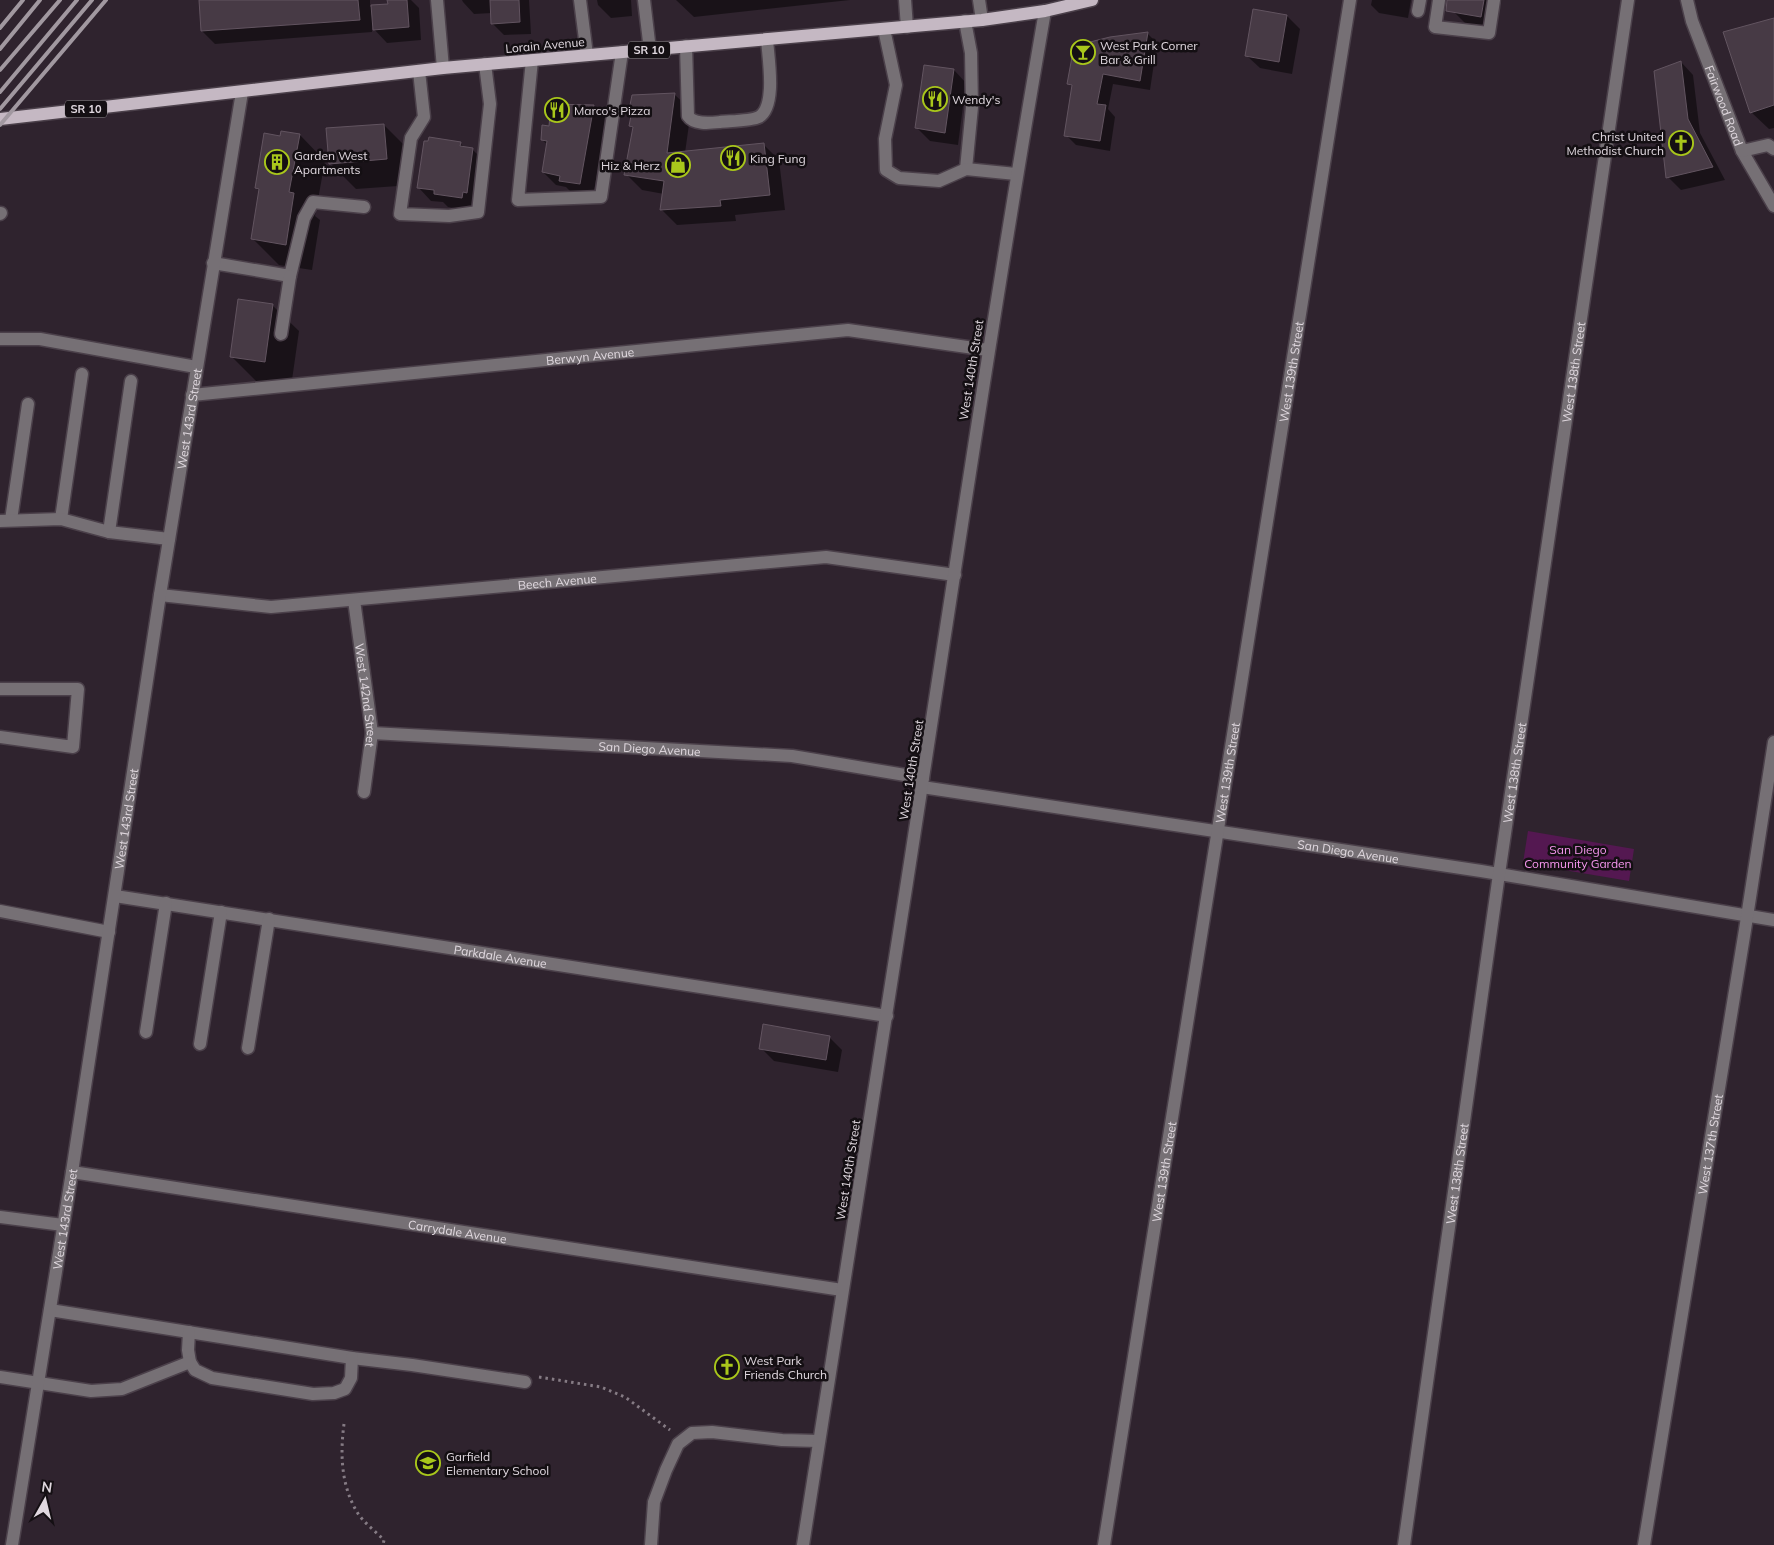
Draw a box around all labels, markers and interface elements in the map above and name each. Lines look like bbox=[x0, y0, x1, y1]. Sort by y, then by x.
street label: Lorain Avenue bbox=[505, 34, 585, 56]
place label: West Park Corner Bar & Grill bbox=[1100, 38, 1198, 67]
bar icon: West Park Corner Bar & Grill bbox=[1070, 39, 1096, 65]
road number: SR 10 bbox=[628, 42, 670, 58]
street label: Fairwood Road bbox=[1702, 63, 1747, 148]
restaurant icon: Wendy's bbox=[922, 86, 948, 112]
place label: Wendy's bbox=[952, 92, 1000, 107]
restaurant icon: Marco's Pizza bbox=[544, 97, 570, 123]
road number: SR 10 bbox=[65, 100, 107, 118]
place label: Marco's Pizza bbox=[574, 103, 650, 118]
place label: Christ United Methodist Church bbox=[1566, 129, 1664, 158]
church icon: Christ United Methodist Church bbox=[1668, 130, 1694, 156]
restaurant icon: King Fung bbox=[720, 145, 746, 171]
place label: Garden West Apartments bbox=[294, 148, 367, 177]
building icon: Garden West Apartments bbox=[264, 149, 290, 175]
place label: King Fung bbox=[750, 151, 806, 166]
shop icon: Hiz & Herz bbox=[665, 152, 691, 178]
place label: Hiz & Herz bbox=[601, 158, 660, 173]
street label: West 140th Street bbox=[956, 319, 986, 421]
street label: West 139th Street bbox=[1275, 320, 1306, 423]
street label: West 138th Street bbox=[1558, 321, 1588, 423]
street label: Berwyn Avenue bbox=[545, 344, 635, 367]
street label: West 143rd Street bbox=[173, 367, 204, 470]
street label: Beech Avenue bbox=[517, 570, 597, 592]
street label: West 142nd Street bbox=[352, 642, 380, 748]
street label: West 140th Street bbox=[896, 719, 926, 821]
street label: West 139th Street bbox=[1212, 721, 1242, 824]
street label: West 138th Street bbox=[1499, 721, 1529, 824]
street label: San Diego Avenue bbox=[598, 738, 701, 758]
street label: West 143rd Street bbox=[111, 767, 141, 870]
street label: San Diego Avenue bbox=[1296, 836, 1400, 866]
park label: San Diego Community Garden bbox=[1524, 842, 1632, 871]
street label: Parkdale Avenue bbox=[453, 941, 548, 971]
street label: West 137th Street bbox=[1694, 1093, 1725, 1196]
street label: West 140th Street bbox=[833, 1119, 863, 1221]
street label: West 139th Street bbox=[1148, 1120, 1179, 1223]
street label: West 138th Street bbox=[1442, 1122, 1471, 1225]
street label: West 143rd Street bbox=[49, 1168, 80, 1271]
street label: Carrydale Avenue bbox=[407, 1216, 508, 1246]
place label: West Park Friends Church bbox=[744, 1353, 827, 1382]
church icon: West Park Friends Church bbox=[714, 1354, 740, 1380]
place label: Garfield Elementary School bbox=[446, 1449, 549, 1478]
school or university icon: Garfield Elementary School bbox=[415, 1450, 441, 1476]
north arrow bbox=[20, 1475, 70, 1525]
text: N bbox=[40, 1477, 53, 1497]

